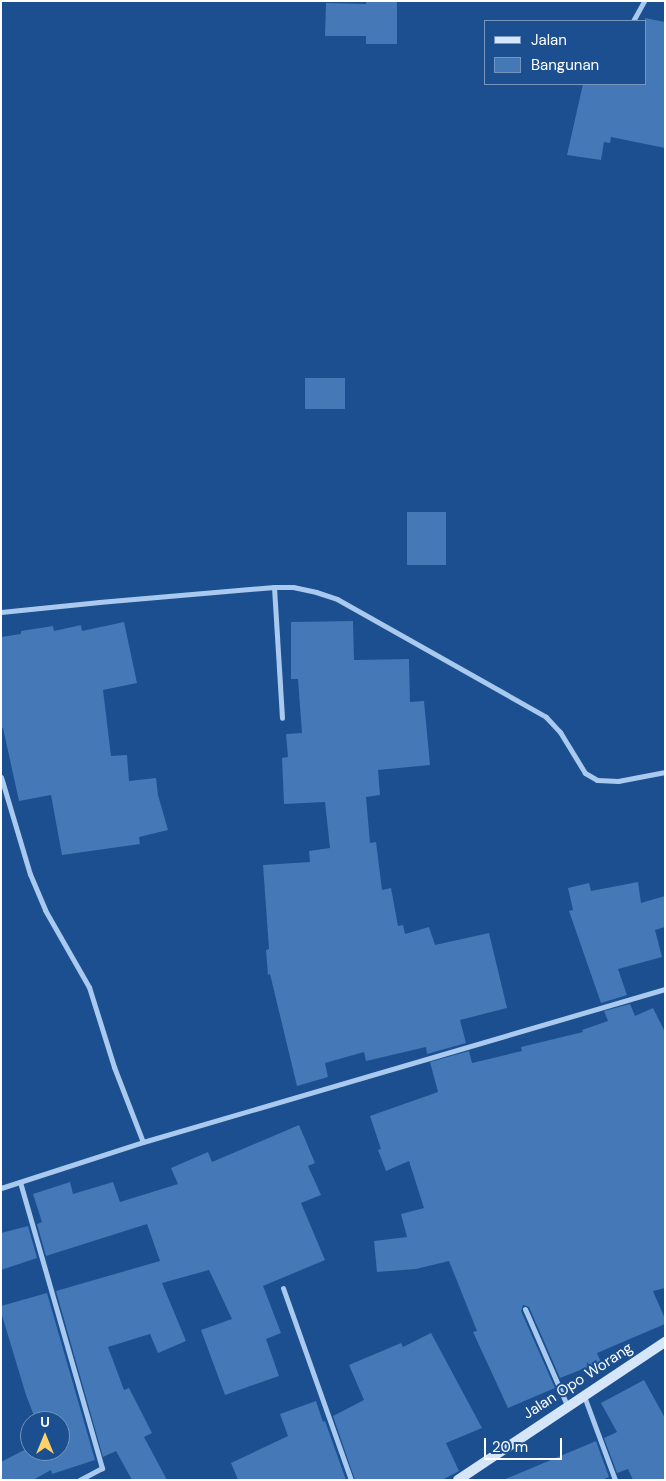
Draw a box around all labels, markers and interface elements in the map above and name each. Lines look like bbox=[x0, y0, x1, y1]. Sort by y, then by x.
legend bbox=[483, 20, 646, 85]
text: Jalan bbox=[531, 30, 567, 50]
text: Bangunan bbox=[531, 55, 599, 75]
street label: Jalan Opo Worang bbox=[520, 1339, 636, 1423]
north arrow bbox=[20, 1411, 70, 1461]
text: U bbox=[40, 1413, 50, 1431]
scale bar bbox=[486, 1428, 564, 1460]
text: 20 m bbox=[492, 1437, 528, 1457]

